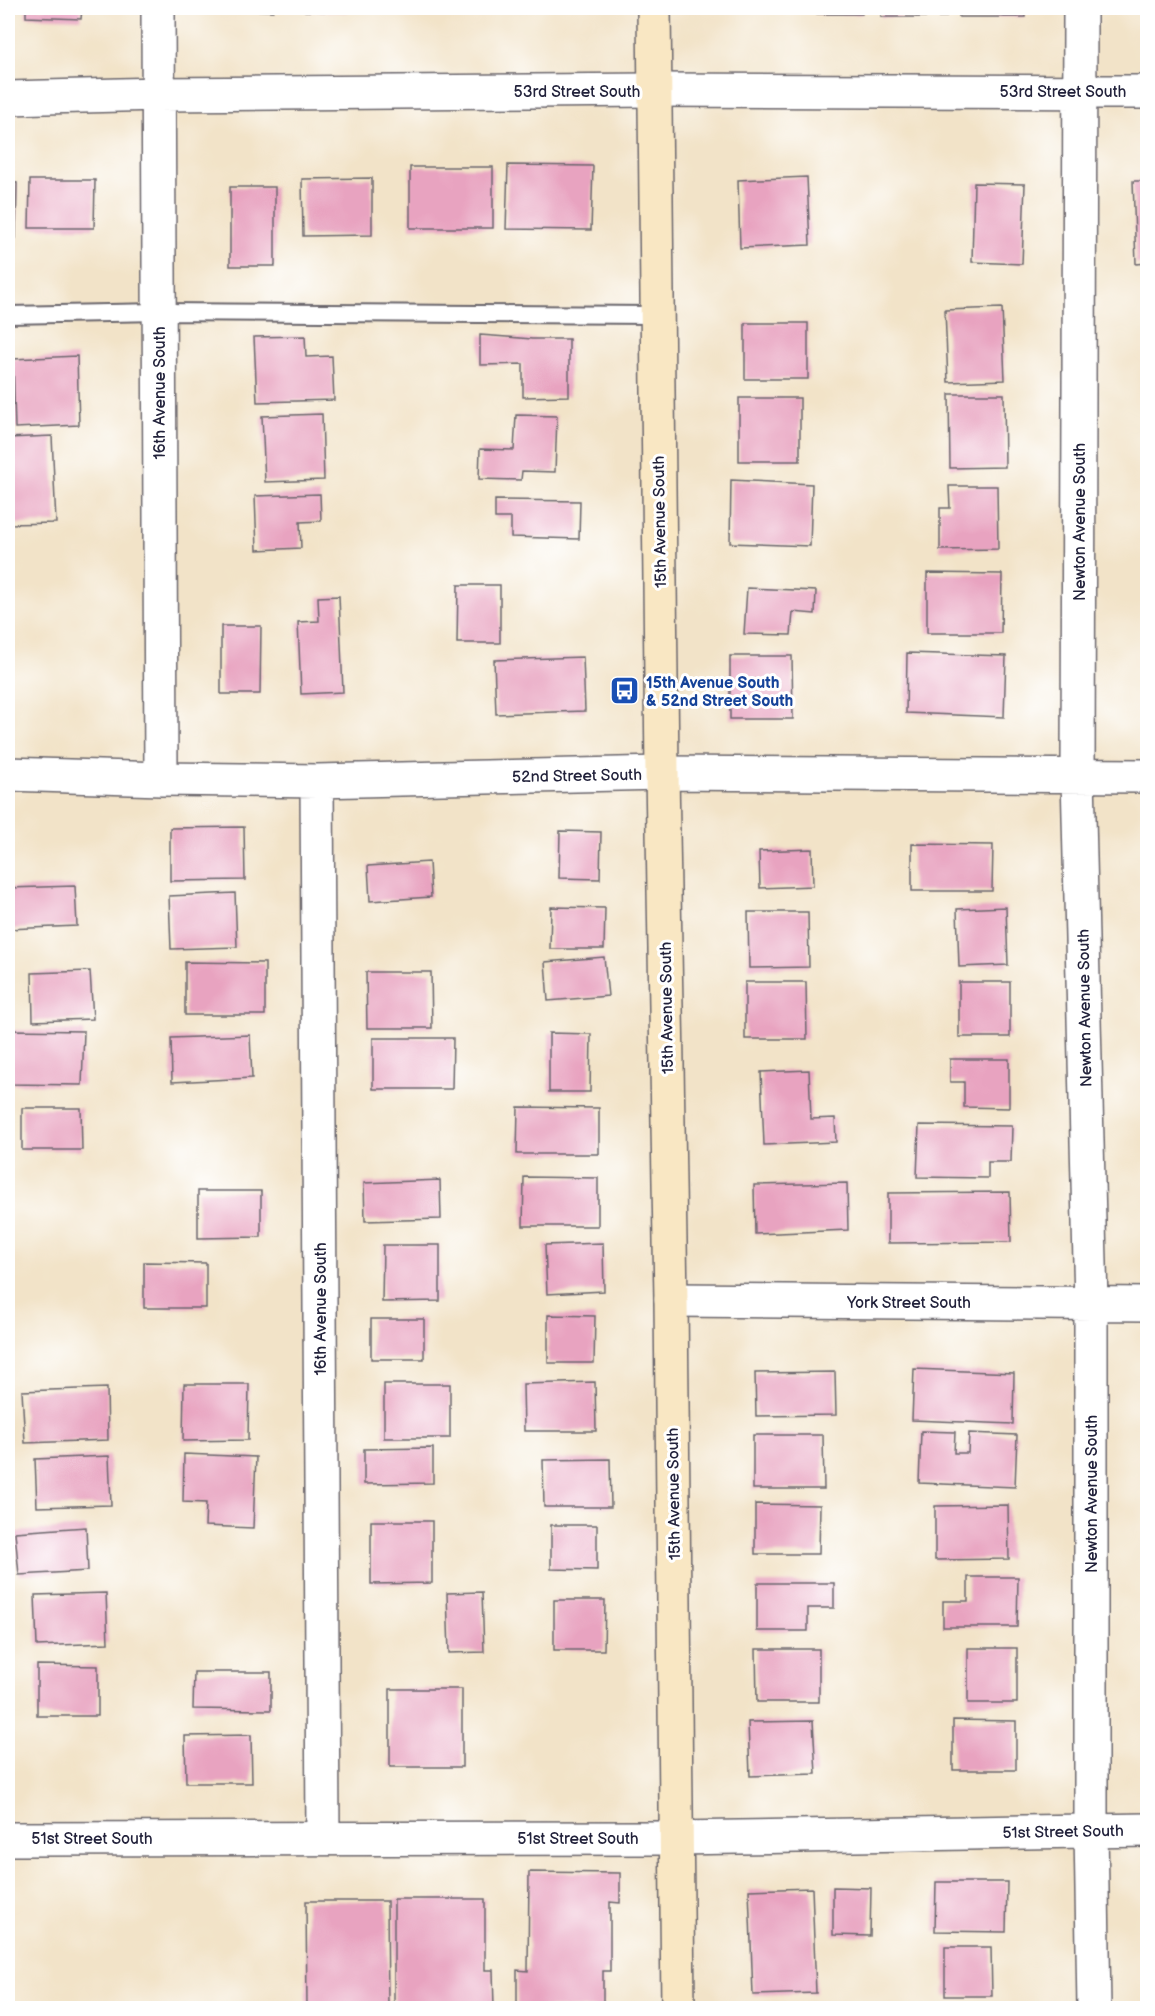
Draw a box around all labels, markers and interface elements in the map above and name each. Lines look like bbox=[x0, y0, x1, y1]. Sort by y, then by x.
street label: 53rd Street South bbox=[514, 83, 641, 102]
street label: 53rd Street South bbox=[1000, 83, 1127, 102]
street label: 16th Avenue South bbox=[151, 326, 170, 460]
street label: Newton Avenue South bbox=[1071, 443, 1090, 601]
street label: 15th Avenue South bbox=[650, 455, 671, 588]
place label: 15th Avenue South & 52nd Street South bbox=[646, 674, 793, 711]
bus stop icon: 15th Avenue South & 52nd Street South bbox=[609, 675, 641, 707]
street label: 52nd Street South bbox=[512, 766, 642, 787]
street label: Newton Avenue South bbox=[1075, 929, 1096, 1087]
street label: 15th Avenue South bbox=[657, 941, 678, 1074]
street label: 16th Avenue South bbox=[312, 1242, 331, 1376]
street label: York Street South bbox=[846, 1294, 971, 1313]
street label: Newton Avenue South bbox=[1083, 1415, 1102, 1573]
street label: 15th Avenue South bbox=[664, 1427, 685, 1560]
street label: 51st Street South bbox=[1002, 1822, 1124, 1843]
street label: 51st Street South bbox=[31, 1830, 153, 1849]
street label: 51st Street South bbox=[517, 1830, 639, 1849]

